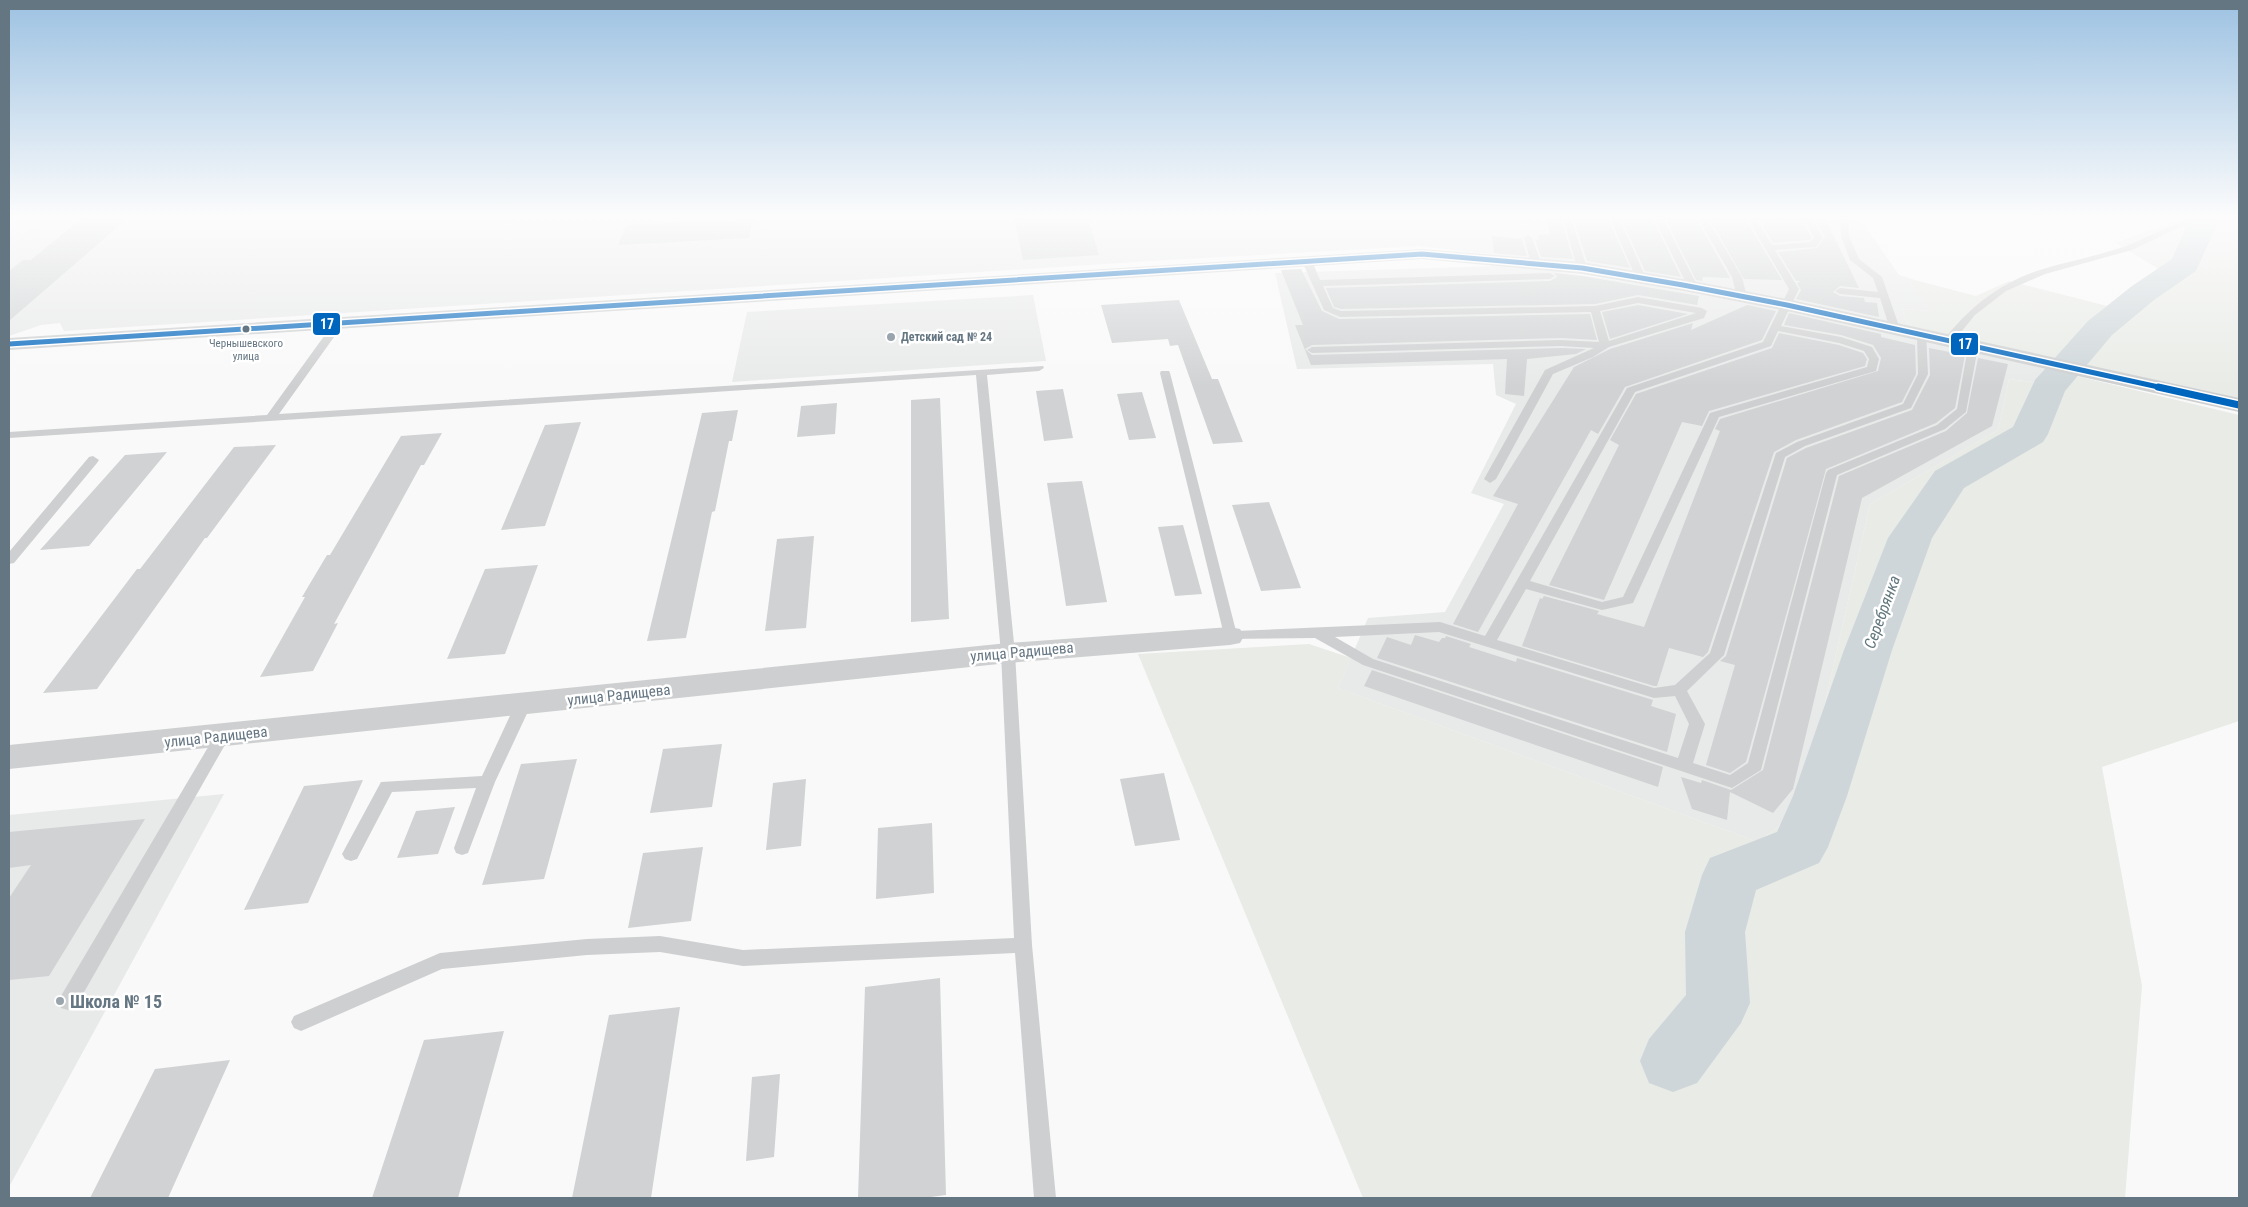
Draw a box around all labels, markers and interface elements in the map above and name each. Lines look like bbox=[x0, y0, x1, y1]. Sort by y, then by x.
line badge: 17 bbox=[312, 312, 341, 336]
text: 17 bbox=[320, 316, 334, 332]
marker: Чернышевского улица bbox=[241, 324, 251, 334]
place label: Детский сад № 24 bbox=[901, 330, 992, 344]
marker: Детский сад № 24 bbox=[885, 331, 897, 343]
line badge: 17 bbox=[1950, 332, 1979, 356]
text: 17 bbox=[1958, 336, 1972, 352]
place label: Чернышевского улица bbox=[209, 337, 283, 363]
water label: Серебрянка bbox=[1860, 573, 1904, 651]
street label: улица Радищева bbox=[970, 639, 1074, 665]
street label: улица Радищева bbox=[567, 681, 671, 709]
street label: улица Радищева bbox=[164, 723, 268, 751]
place label: Школа № 15 bbox=[70, 991, 162, 1012]
marker: Школа № 15 bbox=[54, 995, 66, 1007]

